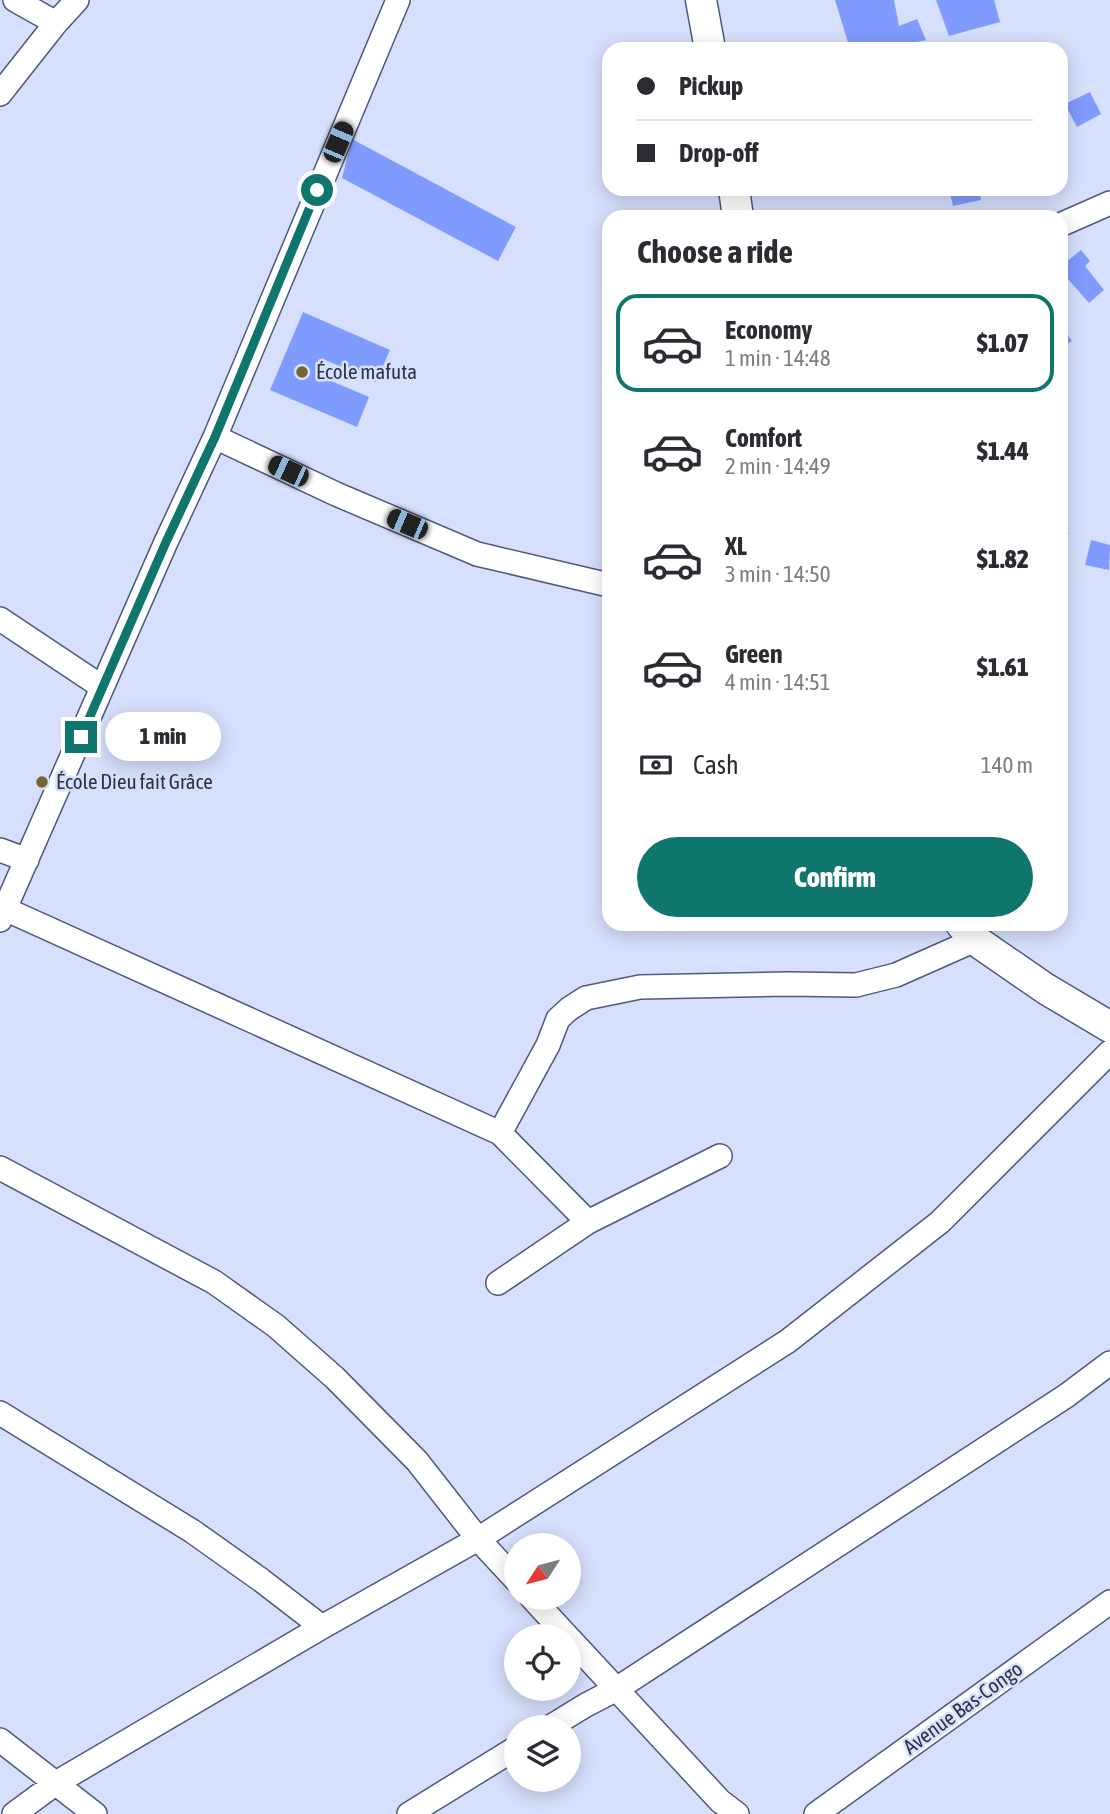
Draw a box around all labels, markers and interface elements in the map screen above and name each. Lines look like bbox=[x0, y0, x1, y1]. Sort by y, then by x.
text: Pickup bbox=[679, 71, 743, 101]
car bbox=[321, 119, 356, 165]
text: Drop-off bbox=[679, 138, 759, 168]
route start bbox=[301, 174, 333, 206]
text: Choose a ride bbox=[637, 233, 793, 270]
icon: car bbox=[641, 312, 704, 375]
text: Economy bbox=[725, 315, 812, 345]
text: $1.07 bbox=[977, 328, 1029, 358]
text: 1 min · 14:48 bbox=[725, 345, 831, 371]
place label: École mafuta bbox=[316, 359, 417, 383]
marker: École mafuta bbox=[294, 364, 310, 380]
icon: car bbox=[641, 420, 704, 483]
text: Comfort bbox=[725, 423, 802, 453]
text: $1.44 bbox=[977, 436, 1029, 466]
car bbox=[265, 453, 312, 489]
text: 2 min · 14:49 bbox=[725, 453, 831, 479]
car bbox=[384, 506, 431, 542]
icon: car bbox=[641, 528, 704, 591]
text: XL bbox=[725, 531, 747, 561]
text: $1.82 bbox=[977, 544, 1029, 574]
text: 3 min · 14:50 bbox=[725, 561, 831, 587]
icon: car bbox=[641, 636, 704, 699]
text: Green bbox=[725, 639, 783, 669]
text: $1.61 bbox=[977, 652, 1029, 682]
text: 4 min · 14:51 bbox=[725, 669, 831, 695]
callout: 1 min bbox=[106, 712, 221, 762]
route end bbox=[65, 721, 97, 753]
text: 1 min bbox=[140, 723, 186, 749]
icon: cash bbox=[637, 746, 675, 784]
text: Cash bbox=[693, 750, 739, 780]
text: 140 m bbox=[981, 752, 1033, 778]
place label: École Dieu fait Grâce bbox=[56, 769, 213, 793]
marker: École Dieu fait Grâce bbox=[34, 774, 50, 790]
button: Confirm bbox=[637, 837, 1033, 917]
north arrow bbox=[504, 1533, 581, 1610]
map controls bbox=[504, 1533, 581, 1792]
button: locate bbox=[504, 1624, 581, 1701]
street label: Avenue Bas-Congo bbox=[898, 1656, 1027, 1758]
button: layers bbox=[504, 1715, 581, 1792]

